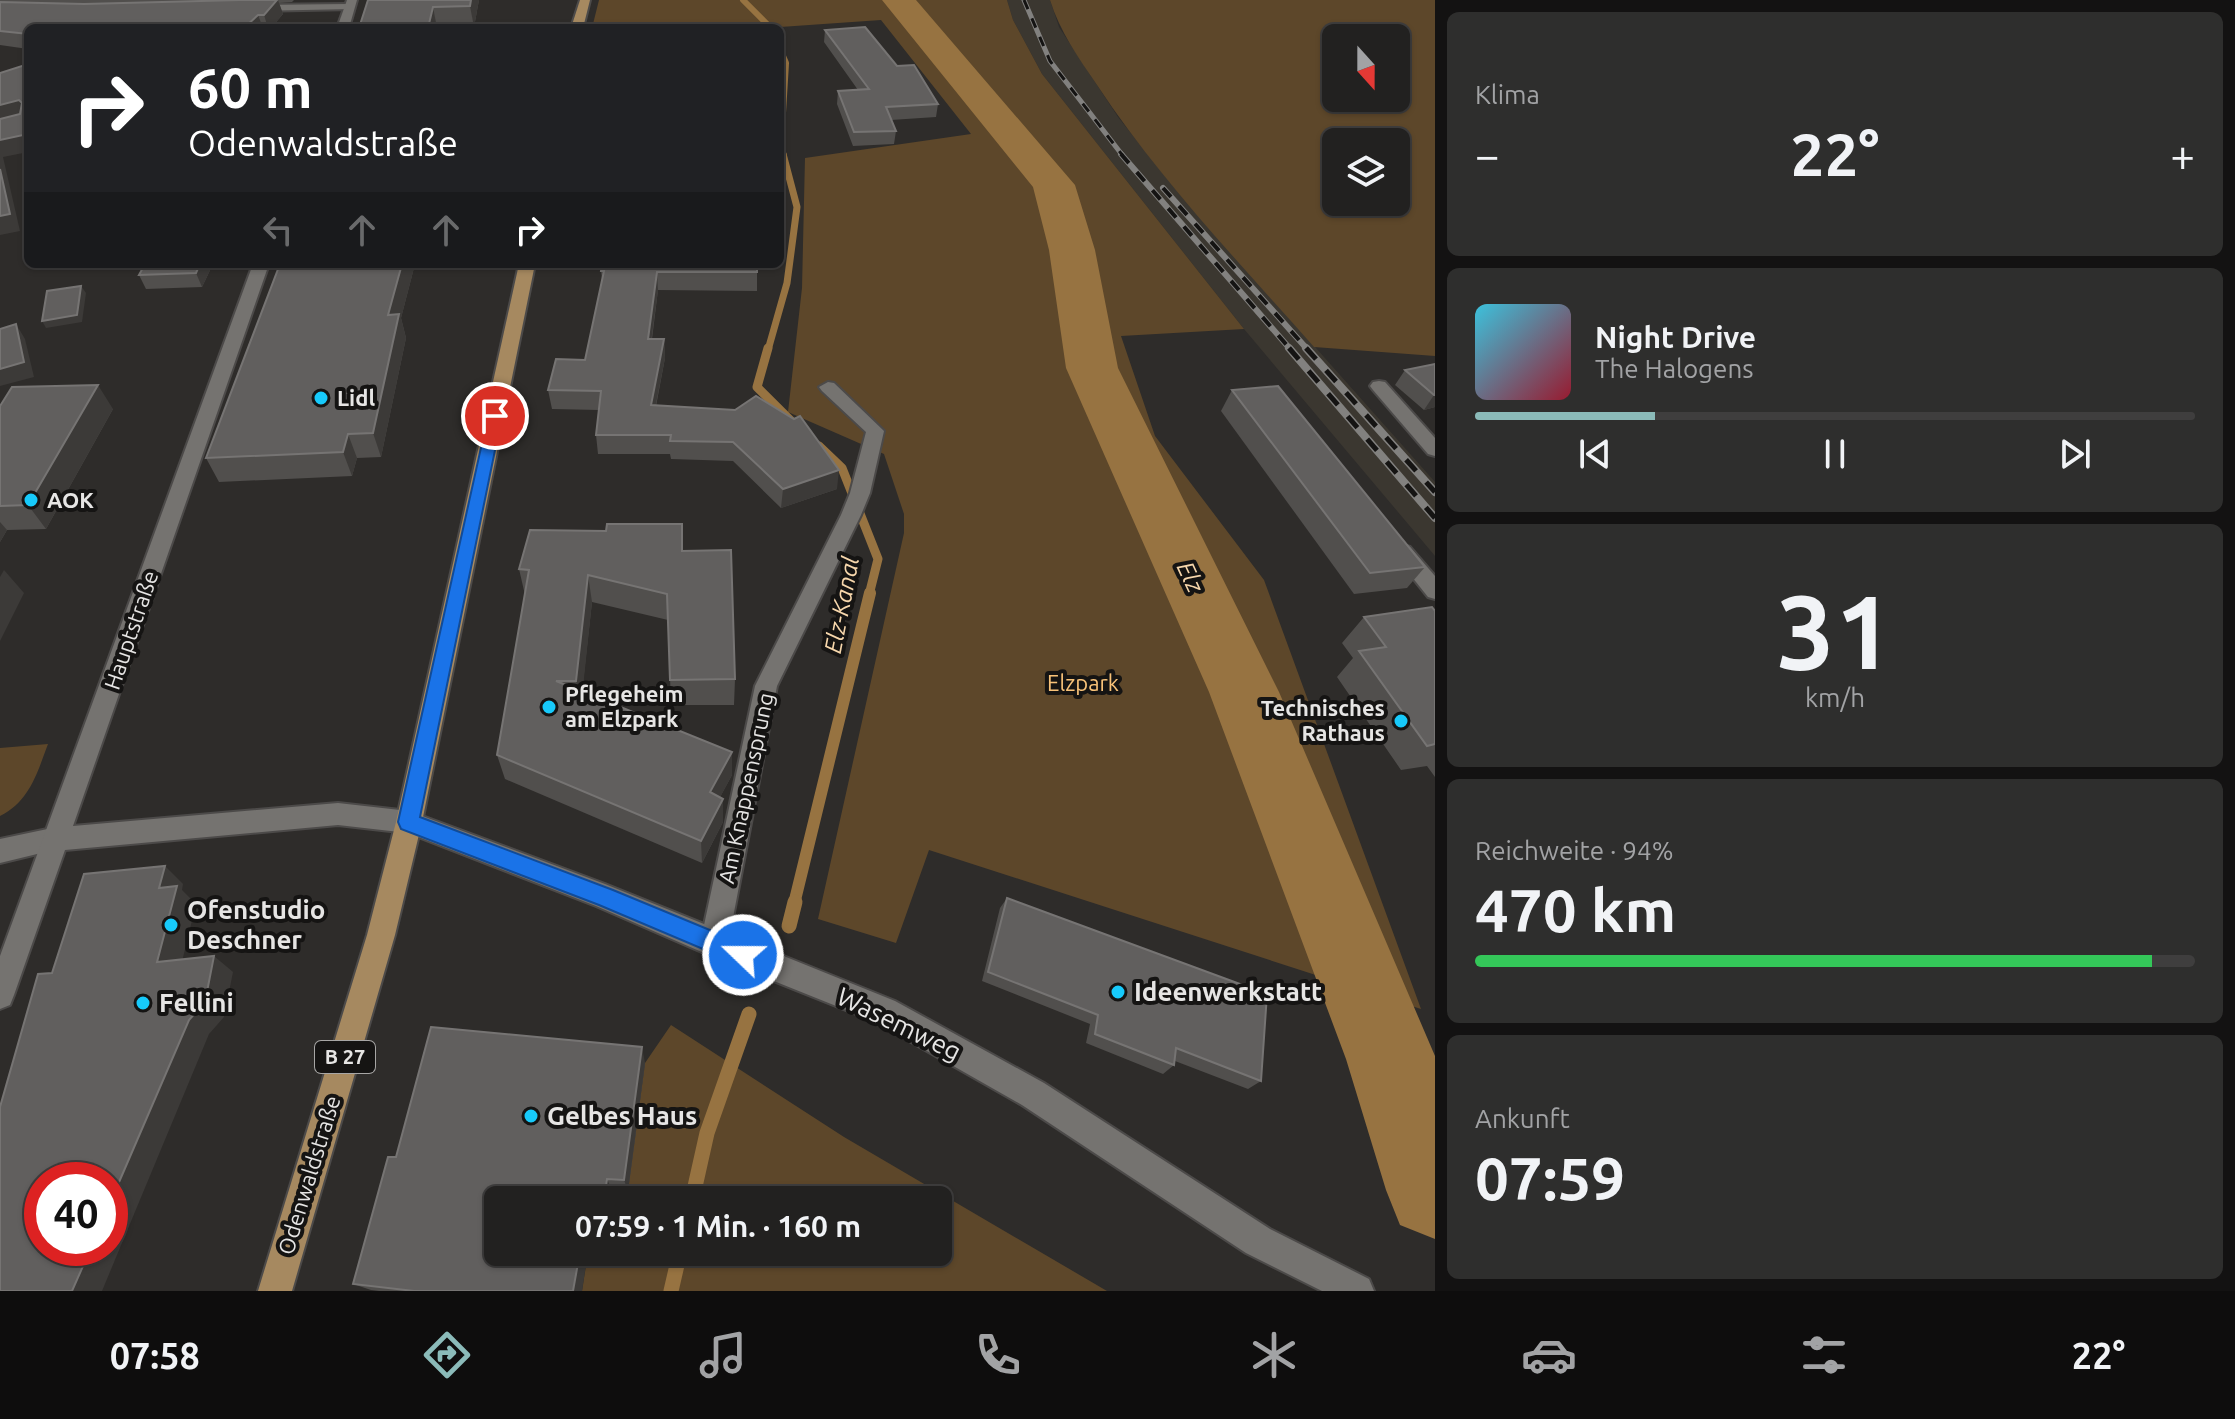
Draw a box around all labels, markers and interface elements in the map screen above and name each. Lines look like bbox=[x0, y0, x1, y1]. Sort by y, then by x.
north arrow bbox=[1322, 24, 1410, 112]
map controls bbox=[1322, 24, 1410, 216]
icon: right bbox=[56, 56, 160, 160]
text: 60 m bbox=[188, 56, 313, 119]
text: Klima bbox=[1475, 80, 1540, 109]
text: 22° bbox=[1791, 120, 1879, 187]
text: Odenwaldstraße bbox=[188, 122, 458, 163]
button: layers bbox=[1322, 128, 1410, 216]
text: − bbox=[1475, 130, 1500, 179]
text: + bbox=[2170, 130, 2195, 179]
icon: left bbox=[256, 208, 300, 252]
icon: ahead bbox=[340, 208, 384, 252]
icon: ahead bbox=[424, 208, 468, 252]
icon: right bbox=[508, 208, 552, 252]
text: Night Drive bbox=[1595, 320, 1756, 354]
text: The Halogens bbox=[1595, 354, 1754, 383]
pin bbox=[461, 382, 529, 450]
place label: Lidl bbox=[337, 385, 375, 410]
marker: Lidl bbox=[312, 389, 330, 407]
icon: arrive bbox=[473, 394, 517, 438]
icon: previous bbox=[1573, 432, 1617, 476]
icon: pause bbox=[1813, 432, 1857, 476]
icon: next bbox=[2053, 432, 2097, 476]
place label: AOK bbox=[47, 487, 94, 512]
marker: AOK bbox=[22, 491, 40, 509]
water label: Elz-Kanal bbox=[819, 554, 864, 656]
water label: Elz bbox=[1172, 557, 1210, 598]
street label: Hauptstraße bbox=[99, 567, 163, 693]
text: 31 bbox=[1776, 572, 1894, 689]
park label: Elzpark bbox=[1047, 670, 1119, 695]
place label: Pflegeheim am Elzpark bbox=[565, 681, 684, 731]
text: km/h bbox=[1805, 683, 1865, 712]
street label: Am Knappensprung bbox=[713, 690, 778, 886]
place label: Technisches Rathaus bbox=[1261, 695, 1385, 745]
marker: Pflegeheim am Elzpark bbox=[540, 698, 558, 716]
marker: Technisches Rathaus bbox=[1392, 712, 1410, 730]
text: Reichweite · 94% bbox=[1475, 836, 1674, 865]
text: 470 km bbox=[1475, 876, 1676, 943]
place label: Ofenstudio Deschner bbox=[187, 895, 325, 954]
position arrow bbox=[701, 913, 785, 997]
marker: Ofenstudio Deschner bbox=[162, 916, 180, 934]
place label: Ideenwerkstatt bbox=[1134, 977, 1322, 1006]
street label: Wasemweg bbox=[832, 981, 966, 1066]
marker: Ideenwerkstatt bbox=[1109, 983, 1127, 1001]
place label: Fellini bbox=[159, 988, 234, 1017]
marker: Fellini bbox=[134, 994, 152, 1012]
road number: B 27 bbox=[315, 1041, 375, 1073]
street label: Odenwaldstraße bbox=[272, 1092, 345, 1257]
place label: Gelbes Haus bbox=[547, 1101, 697, 1130]
text: Ankunft bbox=[1475, 1104, 1570, 1133]
marker: Gelbes Haus bbox=[522, 1107, 540, 1125]
text: 07:59 bbox=[1475, 1144, 1625, 1211]
speed limit sign: 40 bbox=[24, 1162, 128, 1266]
text: 07:59 · 1 Min. · 160 m bbox=[575, 1209, 861, 1243]
icon: directions bbox=[419, 1327, 475, 1383]
icon: music bbox=[695, 1327, 751, 1383]
icon: phone bbox=[970, 1327, 1026, 1383]
icon: climate bbox=[1246, 1327, 1302, 1383]
icon: car bbox=[1521, 1327, 1577, 1383]
icon: filters bbox=[1796, 1327, 1852, 1383]
text: 07:58 bbox=[110, 1335, 200, 1376]
text: 22° bbox=[2072, 1335, 2125, 1376]

